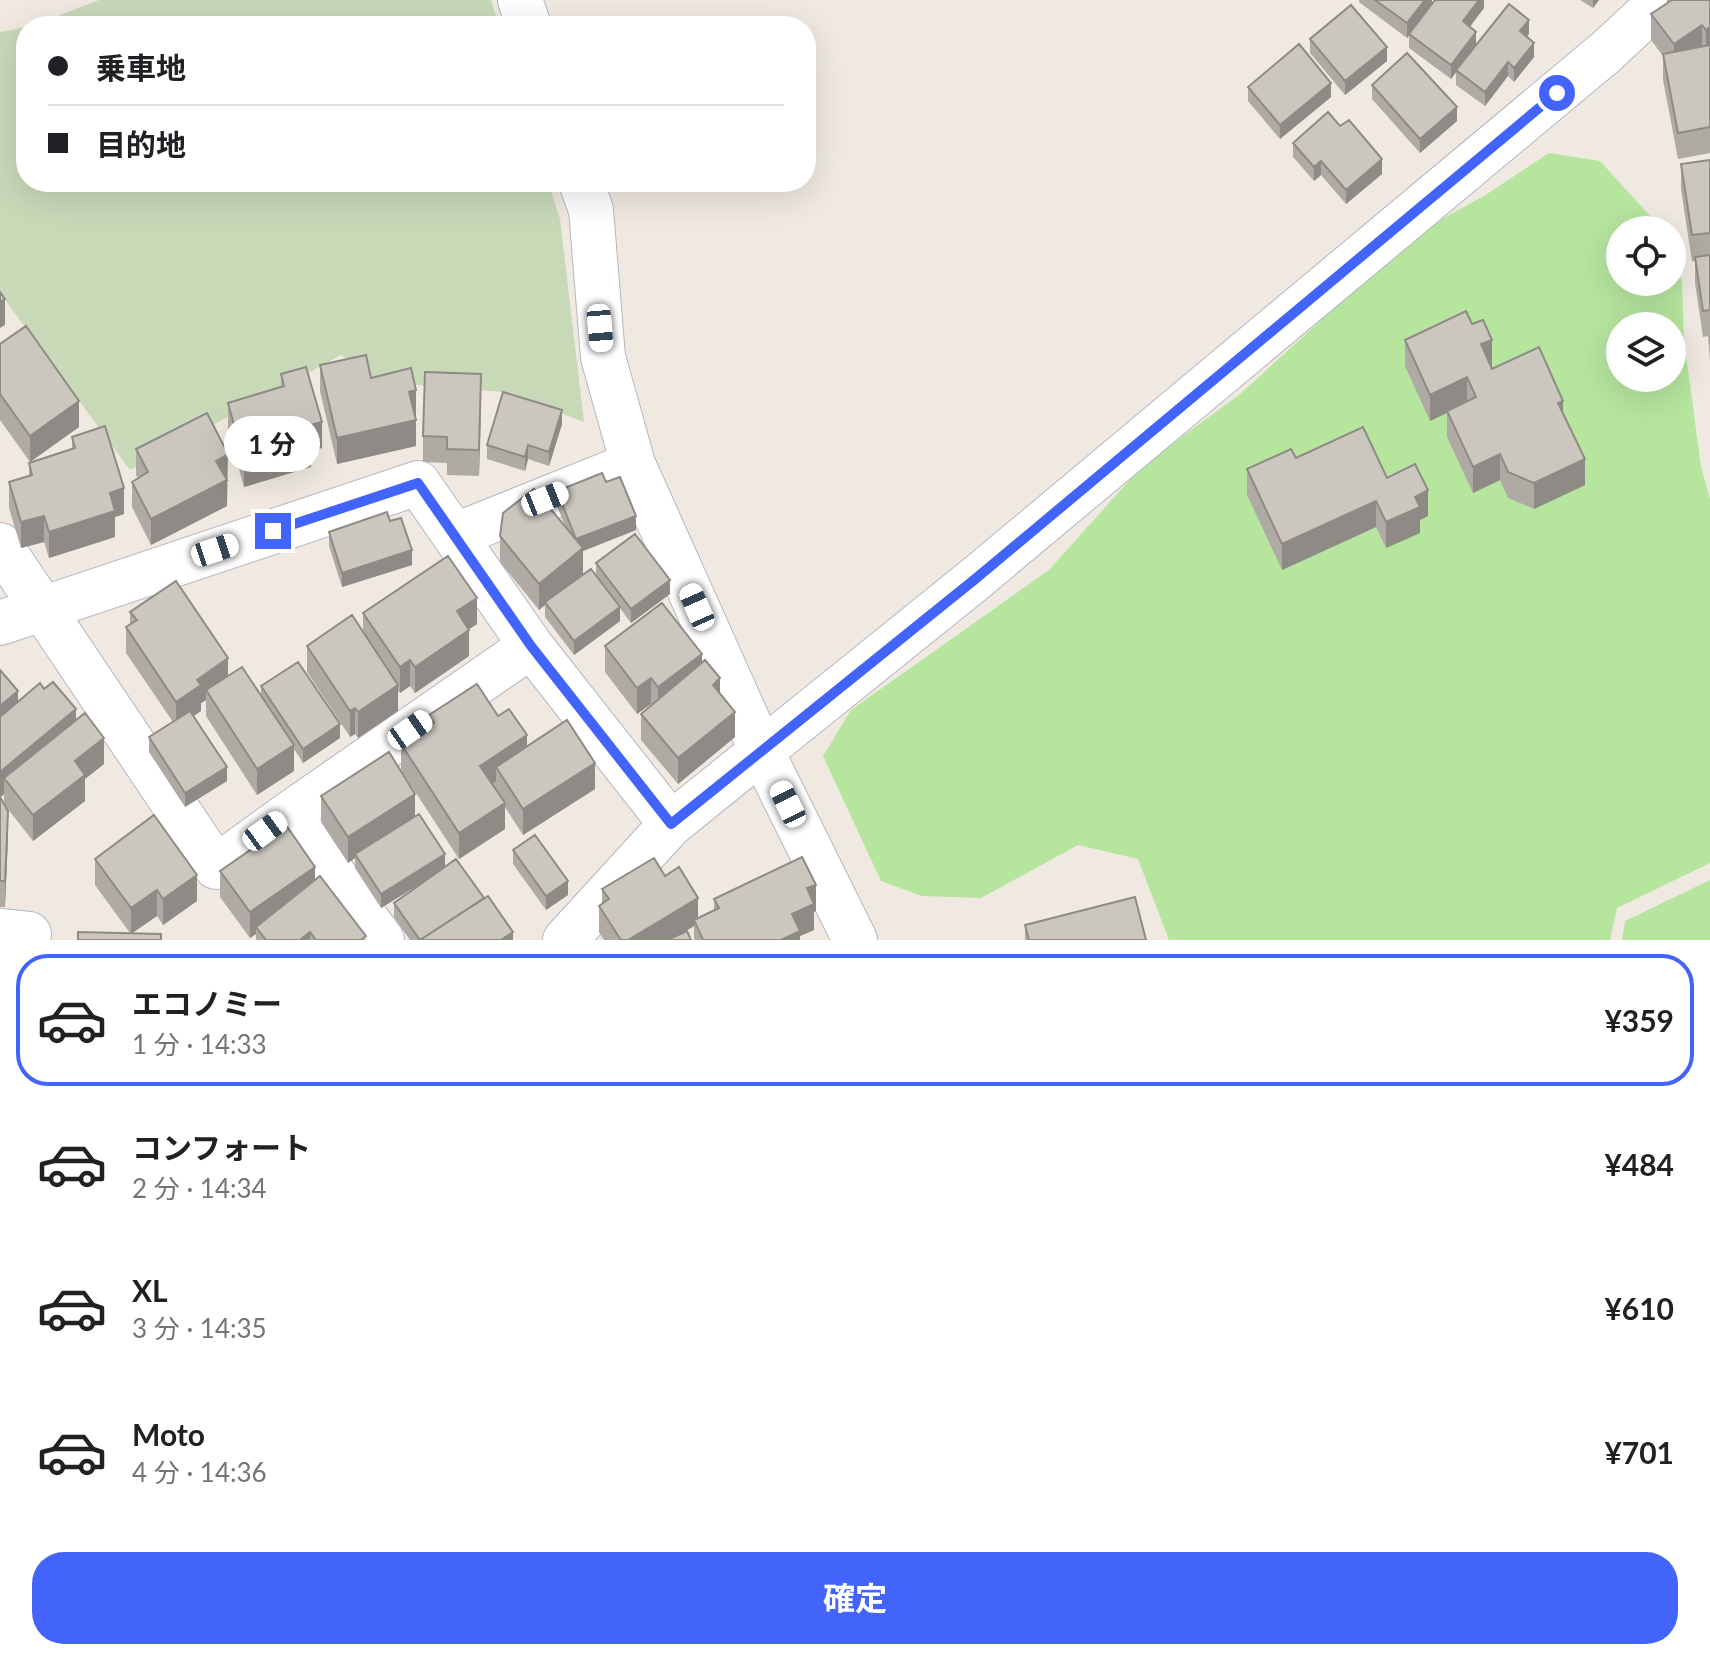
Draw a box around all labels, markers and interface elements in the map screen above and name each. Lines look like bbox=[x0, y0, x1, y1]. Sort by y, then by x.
text: 乗車地 bbox=[96, 49, 186, 85]
route start bbox=[1539, 75, 1575, 111]
text: 目的地 bbox=[96, 126, 186, 162]
map controls bbox=[1606, 216, 1686, 392]
button: locate bbox=[1606, 216, 1686, 296]
car bbox=[586, 303, 614, 353]
button: layers bbox=[1606, 312, 1686, 392]
callout: 1 分 bbox=[225, 415, 321, 471]
text: 1 分 bbox=[248, 428, 296, 460]
car bbox=[518, 479, 572, 519]
route end bbox=[255, 513, 291, 549]
car bbox=[188, 531, 242, 569]
car bbox=[676, 580, 718, 634]
car bbox=[383, 706, 437, 754]
car bbox=[767, 777, 809, 831]
car bbox=[239, 807, 291, 855]
icon: car bbox=[36, 984, 108, 1056]
text: エコノミー bbox=[132, 985, 282, 1021]
text: ¥359 bbox=[1604, 1002, 1674, 1038]
text: 1 分 · 14:33 bbox=[132, 1028, 267, 1060]
icon: car bbox=[36, 1128, 108, 1200]
text: コンフォート bbox=[132, 1129, 311, 1165]
text: ¥484 bbox=[1604, 1146, 1674, 1182]
text: 2 分 · 14:34 bbox=[132, 1172, 267, 1204]
icon: car bbox=[36, 1272, 108, 1344]
text: XL bbox=[132, 1272, 168, 1308]
text: ¥610 bbox=[1604, 1290, 1674, 1326]
text: 3 分 · 14:35 bbox=[132, 1312, 267, 1344]
icon: car bbox=[36, 1416, 108, 1488]
text: Moto bbox=[132, 1416, 205, 1452]
text: ¥701 bbox=[1604, 1434, 1674, 1470]
text: 4 分 · 14:36 bbox=[132, 1456, 267, 1488]
button: 確定 bbox=[32, 1552, 1678, 1644]

